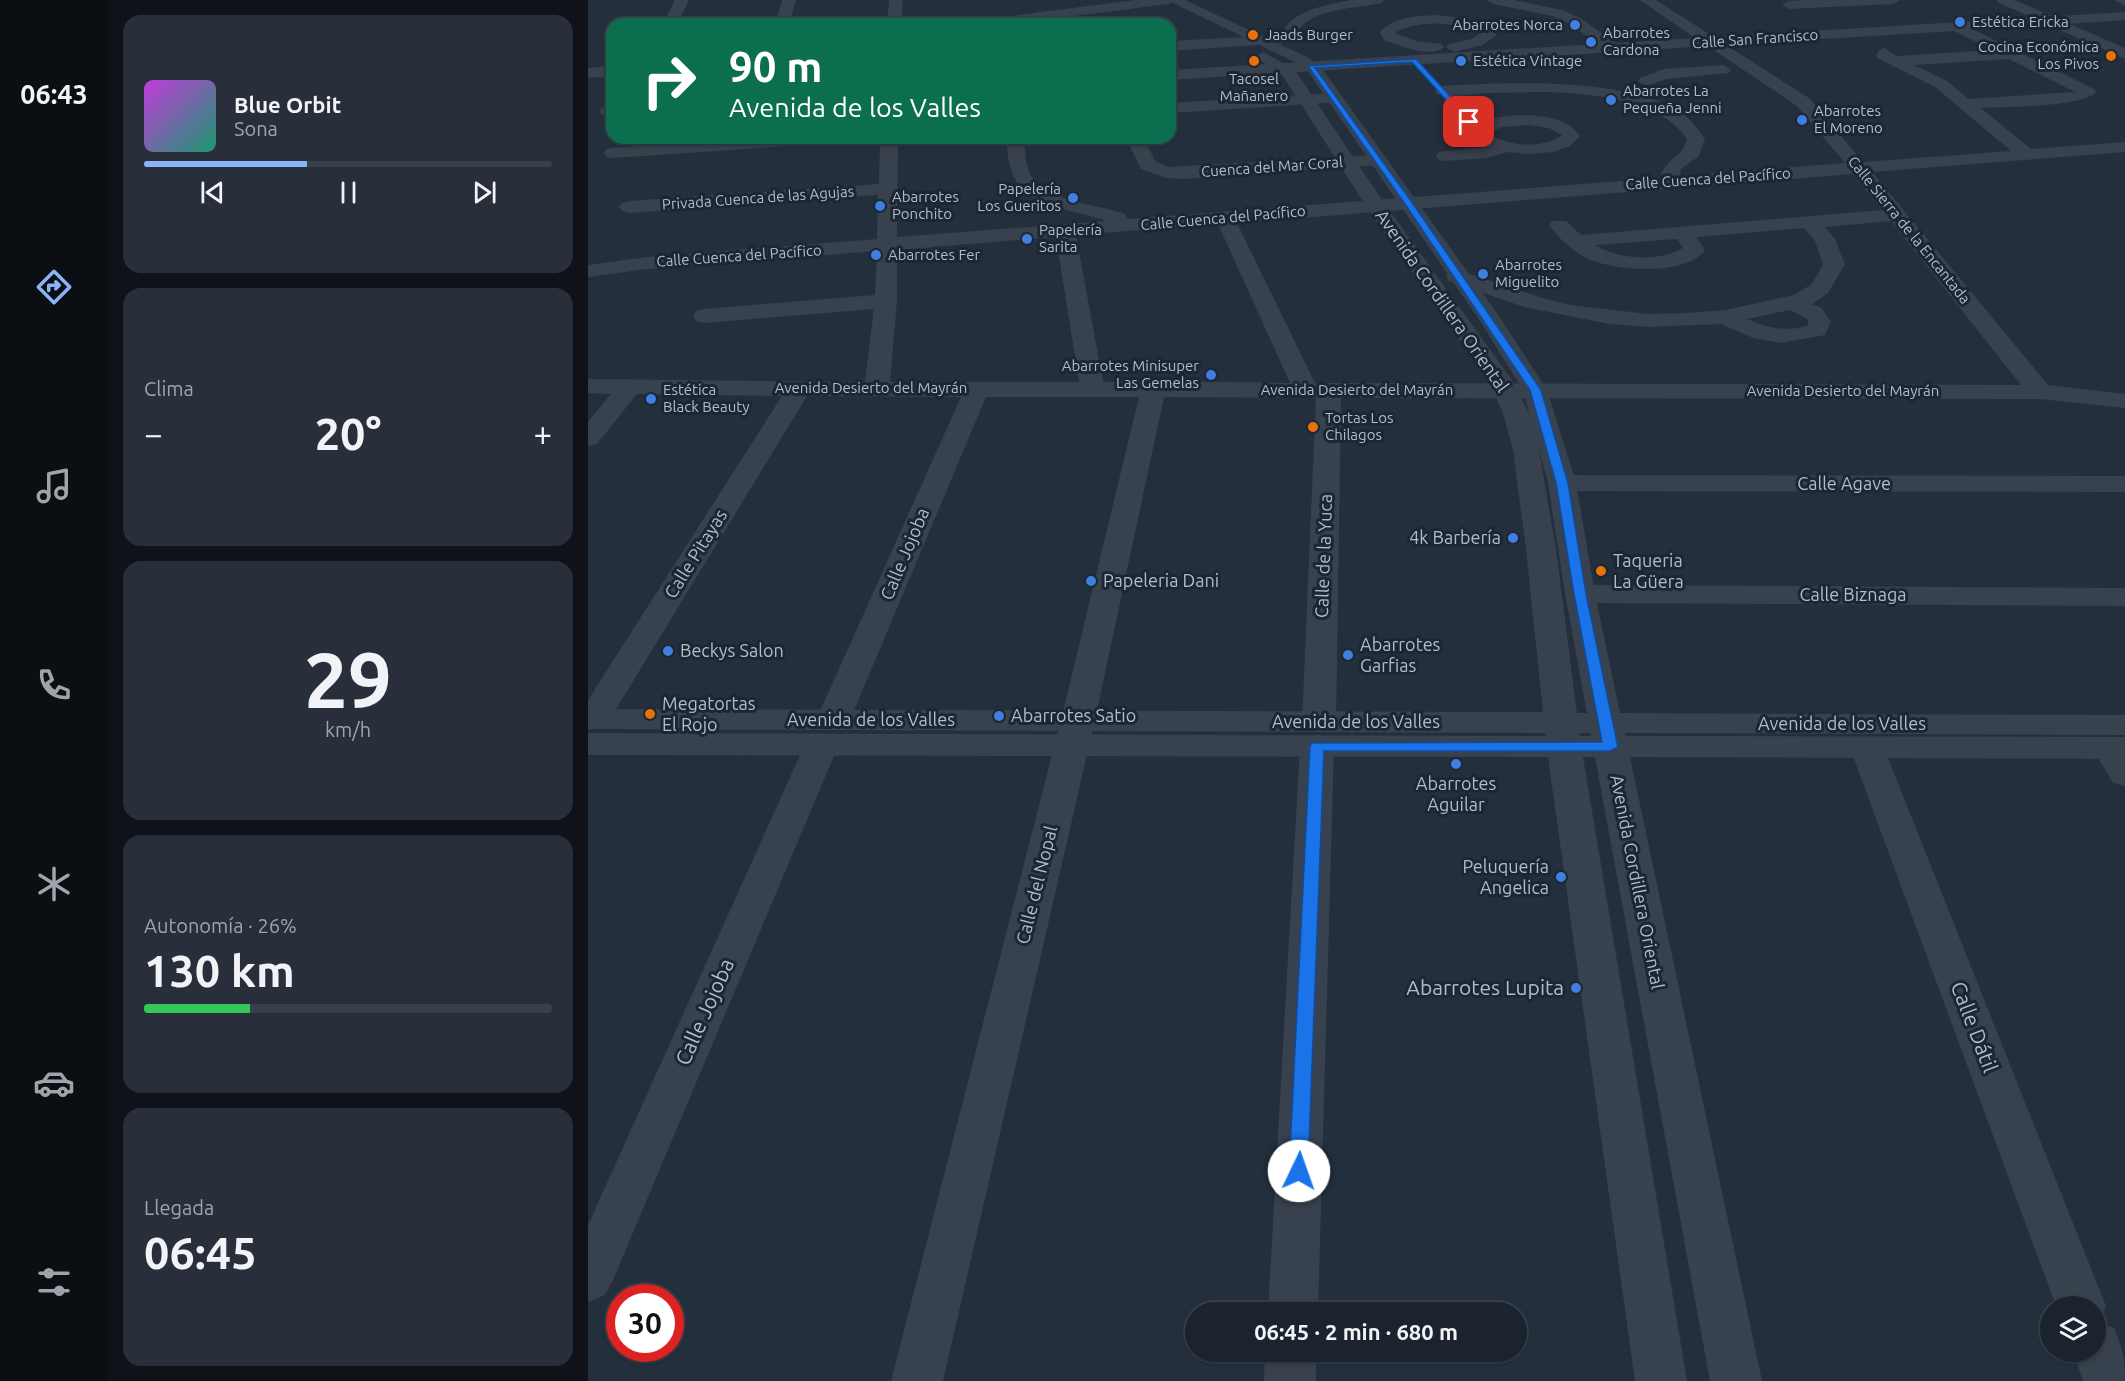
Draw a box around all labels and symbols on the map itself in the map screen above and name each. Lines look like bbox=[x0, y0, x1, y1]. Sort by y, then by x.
place label: Estética Ericka bbox=[1972, 13, 2069, 30]
marker: Estética Ericka bbox=[1953, 15, 1967, 29]
place label: Abarrotes Norca bbox=[1453, 16, 1563, 33]
marker: Abarrotes Norca bbox=[1568, 18, 1582, 32]
place label: Abarrotes Cardona bbox=[1603, 24, 1670, 58]
place label: Jaads Burger bbox=[1265, 26, 1353, 43]
street label: Calle San Francisco bbox=[1691, 26, 1819, 51]
marker: Jaads Burger bbox=[1246, 28, 1260, 42]
marker: Abarrotes Cardona bbox=[1584, 35, 1598, 49]
place label: Cocina Económica Los Pivos bbox=[1978, 38, 2099, 72]
marker: Cocina Económica Los Pivos bbox=[2104, 49, 2118, 63]
place label: Estética Vintage bbox=[1473, 52, 1582, 69]
marker: Tacosel Mañanero bbox=[1247, 54, 1261, 68]
marker: Estética Vintage bbox=[1454, 54, 1468, 68]
place label: Tacosel Mañanero bbox=[1220, 70, 1288, 104]
place label: Abarrotes La Pequeña Jenni bbox=[1623, 82, 1722, 116]
marker: Abarrotes La Pequeña Jenni bbox=[1604, 93, 1618, 107]
pin bbox=[1443, 96, 1494, 147]
place label: Abarrotes El Moreno bbox=[1814, 102, 1883, 136]
marker: Abarrotes El Moreno bbox=[1795, 113, 1809, 127]
street label: Cuenca del Mar Coral bbox=[1200, 153, 1343, 180]
street label: Calle Sierra de la Encantada bbox=[1845, 153, 1974, 307]
street label: Calle Cuenca del Pacífico bbox=[1625, 164, 1791, 193]
place label: Papelería Los Gueritos bbox=[977, 180, 1061, 214]
street label: Privada Cuenca de las Agujas bbox=[661, 182, 855, 213]
place label: Abarrotes Ponchito bbox=[892, 188, 959, 222]
marker: Papelería Los Gueritos bbox=[1066, 191, 1080, 205]
marker: Abarrotes Ponchito bbox=[873, 199, 887, 213]
street label: Calle Cuenca del Pacífico bbox=[1140, 202, 1306, 233]
street label: Avenida Cordillera Oriental bbox=[1372, 205, 1514, 396]
place label: Papelería Sarita bbox=[1039, 221, 1102, 255]
marker: Papelería Sarita bbox=[1020, 232, 1034, 246]
street label: Calle Cuenca del Pacífico bbox=[656, 241, 822, 270]
place label: Abarrotes Fer bbox=[888, 246, 981, 263]
marker: Abarrotes Fer bbox=[869, 248, 883, 262]
place label: Abarrotes Miguelito bbox=[1495, 256, 1562, 290]
marker: Abarrotes Miguelito bbox=[1476, 267, 1490, 281]
place label: Abarrotes Minisuper Las Gemelas bbox=[1062, 357, 1199, 391]
marker: Abarrotes Minisuper Las Gemelas bbox=[1204, 368, 1218, 382]
street label: Avenida Desierto del Mayrán bbox=[775, 379, 967, 396]
place label: Estética Black Beauty bbox=[663, 381, 749, 415]
street label: Avenida Desierto del Mayrán bbox=[1261, 381, 1453, 398]
street label: Avenida Desierto del Mayrán bbox=[1747, 382, 1939, 399]
marker: Estética Black Beauty bbox=[644, 392, 658, 406]
place label: Tortas Los Chilagos bbox=[1325, 409, 1394, 443]
marker: Tortas Los Chilagos bbox=[1306, 420, 1320, 434]
street label: Calle Agave bbox=[1797, 473, 1891, 493]
street label: Calle de la Yuca bbox=[1311, 493, 1335, 618]
street label: Calle Pitayas bbox=[660, 505, 730, 602]
street label: Calle Jojoba bbox=[876, 505, 932, 603]
place label: 4k Barbería bbox=[1409, 527, 1501, 547]
marker: 4k Barbería bbox=[1506, 531, 1520, 545]
place label: Taqueria La Güera bbox=[1613, 550, 1684, 591]
marker: Taqueria La Güera bbox=[1594, 564, 1608, 578]
place label: Papeleria Dani bbox=[1103, 570, 1219, 590]
marker: Papeleria Dani bbox=[1084, 574, 1098, 588]
street label: Calle Biznaga bbox=[1799, 584, 1907, 604]
place label: Abarrotes Garfias bbox=[1360, 634, 1441, 675]
place label: Beckys Salon bbox=[680, 640, 784, 660]
marker: Beckys Salon bbox=[661, 644, 675, 658]
marker: Abarrotes Garfias bbox=[1341, 648, 1355, 662]
place label: Megatortas El Rojo bbox=[662, 693, 756, 734]
place label: Abarrotes Satio bbox=[1011, 705, 1136, 725]
marker: Megatortas El Rojo bbox=[643, 707, 657, 721]
street label: Avenida de los Valles bbox=[787, 709, 955, 729]
marker: Abarrotes Satio bbox=[992, 709, 1006, 723]
street label: Avenida de los Valles bbox=[1272, 711, 1440, 731]
street label: Avenida de los Valles bbox=[1758, 713, 1926, 733]
marker: Abarrotes Aguilar bbox=[1449, 757, 1463, 771]
place label: Abarrotes Aguilar bbox=[1416, 773, 1496, 814]
street label: Avenida Cordillera Oriental bbox=[1607, 773, 1669, 991]
street label: Calle del Nopal bbox=[1012, 823, 1060, 946]
place label: Peluquería Angelica bbox=[1462, 856, 1549, 897]
marker: Peluquería Angelica bbox=[1554, 870, 1568, 884]
street label: Calle Jojoba bbox=[670, 955, 738, 1069]
place label: Abarrotes Lupita bbox=[1406, 975, 1564, 999]
street label: Calle Dátil bbox=[1947, 978, 2003, 1076]
marker: Abarrotes Lupita bbox=[1569, 981, 1583, 995]
position arrow bbox=[1267, 1139, 1331, 1203]
speed limit sign: 30 bbox=[606, 1284, 684, 1362]

